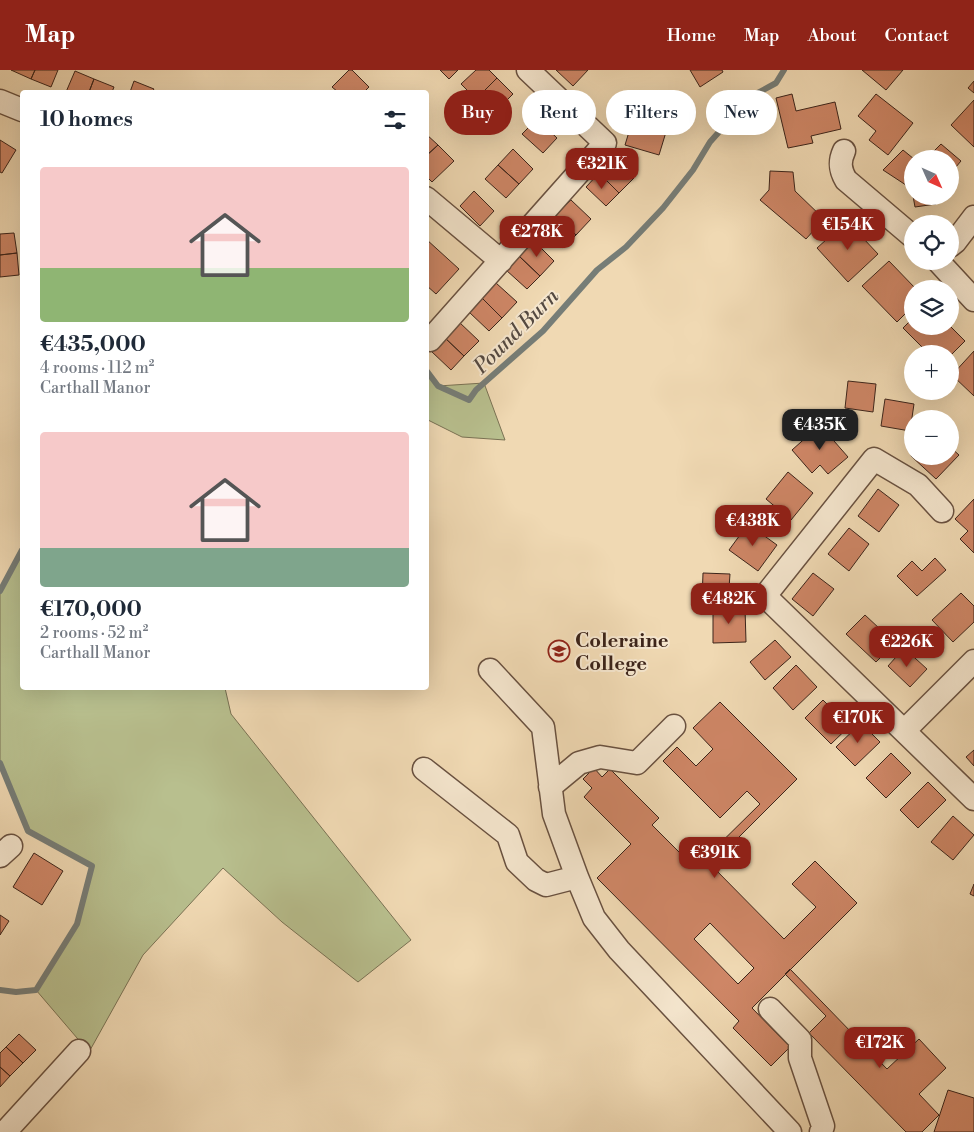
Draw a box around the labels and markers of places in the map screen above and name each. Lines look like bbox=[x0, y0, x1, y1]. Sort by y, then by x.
pin: €321K bbox=[567, 148, 637, 190]
pin: €154K bbox=[813, 208, 883, 251]
pin: €278K bbox=[502, 216, 572, 258]
pin: €435K bbox=[785, 408, 855, 451]
pin: €438K bbox=[718, 504, 788, 547]
pin: €482K bbox=[694, 582, 764, 625]
pin: €226K bbox=[872, 626, 942, 668]
place label: Coleraine College bbox=[575, 629, 669, 677]
school or university icon: Coleraine College bbox=[547, 639, 571, 663]
pin: €170K bbox=[823, 702, 893, 744]
pin: €391K bbox=[680, 836, 750, 879]
pin: €172K bbox=[845, 1026, 915, 1069]

